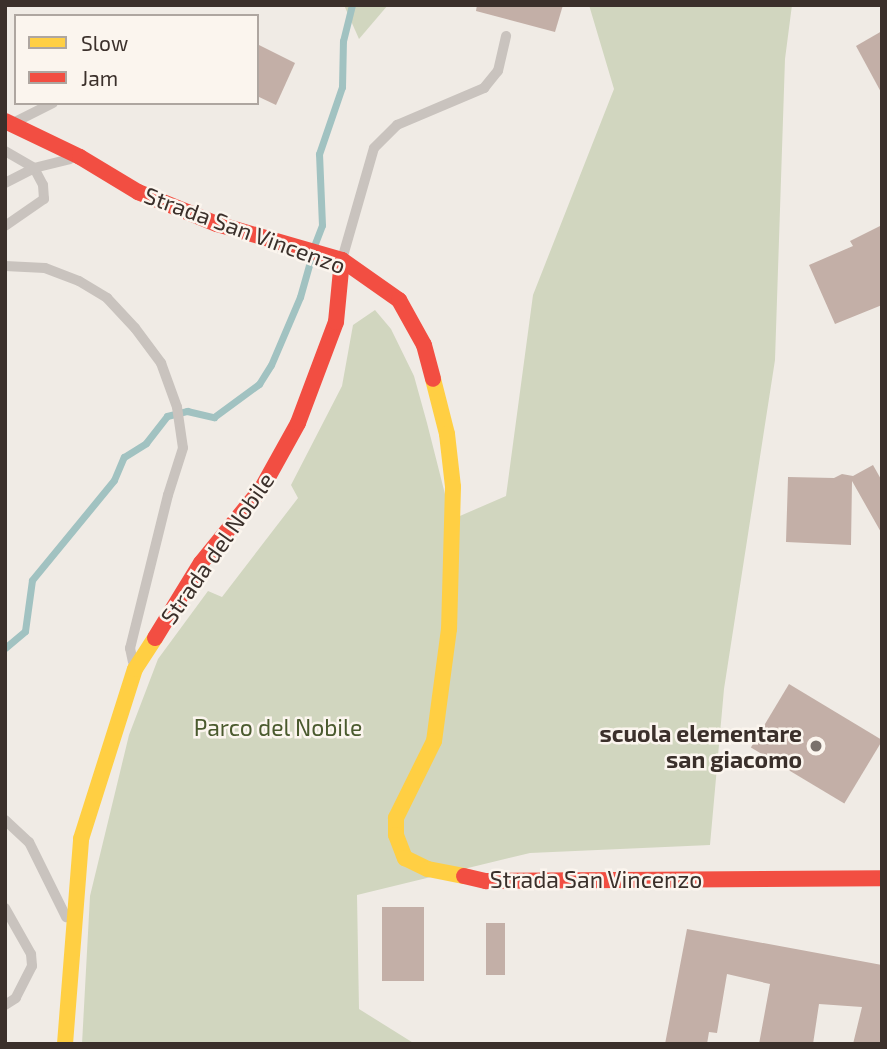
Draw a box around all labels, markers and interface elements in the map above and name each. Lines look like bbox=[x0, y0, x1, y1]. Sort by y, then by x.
legend bbox=[14, 14, 259, 105]
text: Slow bbox=[81, 30, 128, 55]
text: Jam bbox=[81, 65, 118, 90]
street label: Strada San Vincenzo bbox=[140, 181, 350, 279]
street label: Strada del Nobile bbox=[154, 467, 280, 629]
park label: Parco del Nobile bbox=[193, 713, 363, 741]
place label: scuola elementare san giacomo bbox=[600, 719, 802, 773]
marker: scuola elementare san giacomo bbox=[808, 738, 824, 754]
street label: Strada San Vincenzo bbox=[490, 865, 702, 893]

